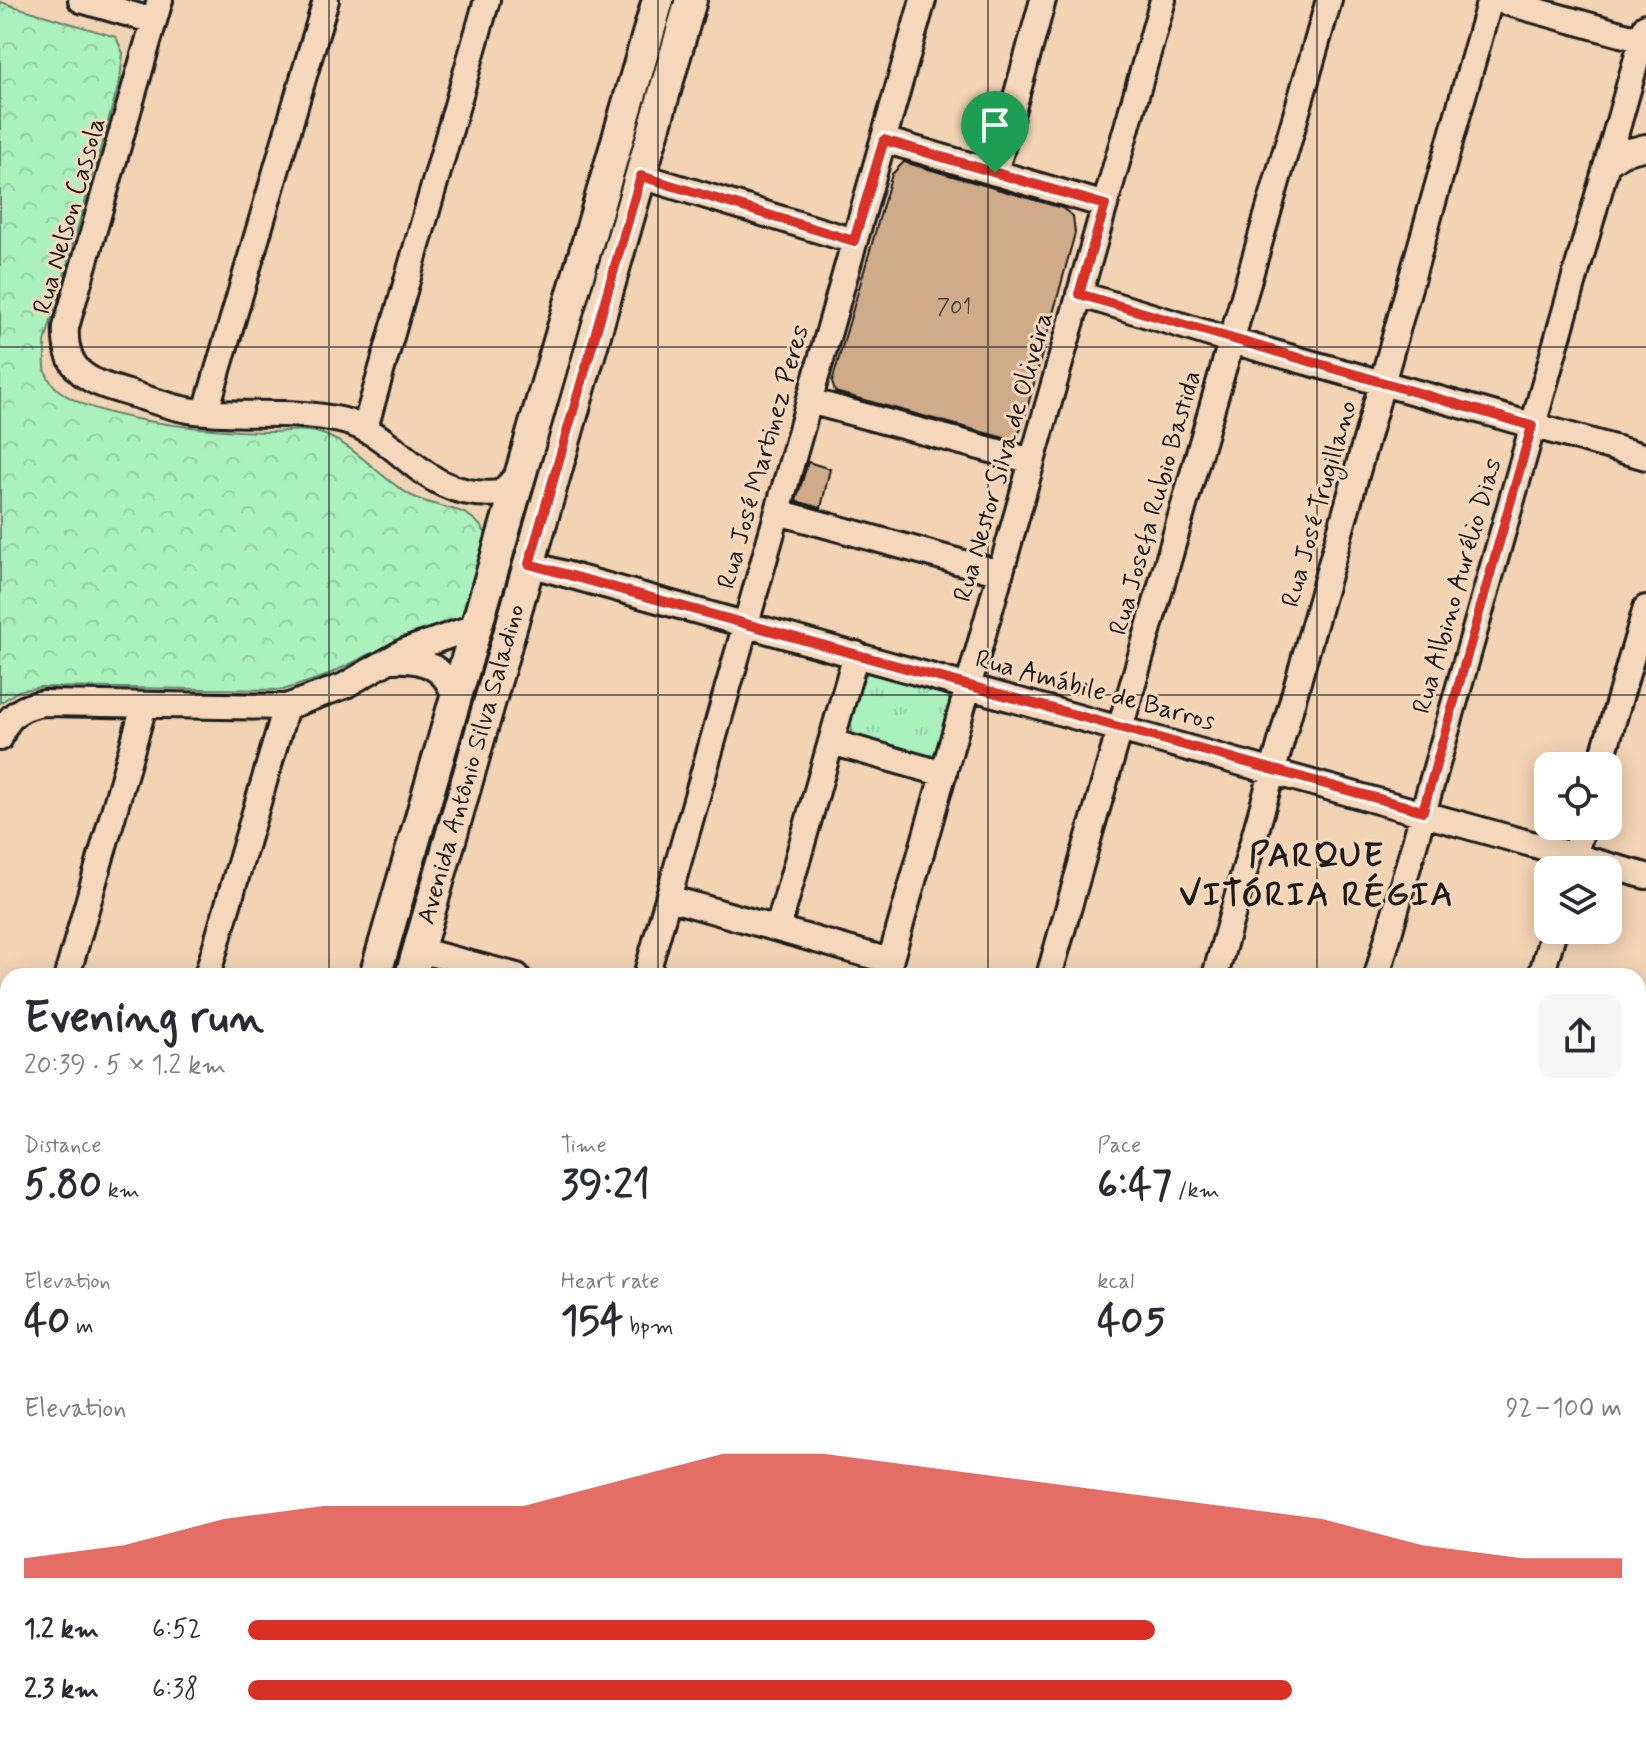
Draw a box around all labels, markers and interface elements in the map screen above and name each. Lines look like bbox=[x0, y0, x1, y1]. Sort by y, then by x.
pin bbox=[961, 91, 1029, 173]
icon: arrive bbox=[973, 103, 1017, 147]
street label: Rua Nelson Cassola bbox=[26, 114, 114, 318]
house number: 701 bbox=[937, 294, 971, 322]
street label: Rua Nestor Silva de Oliveira bbox=[946, 308, 1062, 606]
street label: Rua José Martinez Peres bbox=[710, 321, 818, 593]
street label: Rua Josefa Rubio Bastida bbox=[1102, 367, 1210, 639]
street label: Rua José Trugillano bbox=[1274, 397, 1368, 612]
street label: Rua Albino Aurélio Dias bbox=[1405, 454, 1511, 718]
street label: Avenida Antônio Silva Saladino bbox=[410, 600, 534, 929]
street label: Rua Amábile de Barros bbox=[971, 643, 1219, 739]
map controls bbox=[1534, 752, 1622, 944]
button: locate bbox=[1534, 752, 1622, 840]
district label: PARQUE VITÓRIA RÉGIA bbox=[1179, 834, 1455, 918]
button: layers bbox=[1534, 856, 1622, 944]
text: Evening run bbox=[24, 990, 264, 1048]
button: share bbox=[1538, 994, 1622, 1078]
text: 20:39 · 5 × 1.2 km bbox=[24, 1049, 226, 1083]
text: Distance bbox=[24, 1132, 101, 1160]
text: Time bbox=[561, 1132, 607, 1160]
text: Pace bbox=[1097, 1132, 1141, 1160]
text: 5.80 bbox=[24, 1160, 102, 1212]
text: 39:21 bbox=[561, 1160, 650, 1212]
text: 6:47 bbox=[1097, 1160, 1172, 1212]
text: km bbox=[102, 1177, 140, 1205]
text: /km bbox=[1172, 1177, 1220, 1205]
text: Elevation bbox=[24, 1268, 111, 1296]
text: Heart rate bbox=[561, 1268, 659, 1296]
text: kcal bbox=[1097, 1268, 1134, 1296]
text: 40 bbox=[24, 1296, 70, 1348]
text: 154 bbox=[561, 1296, 623, 1348]
text: 405 bbox=[1097, 1296, 1166, 1348]
text: m bbox=[70, 1313, 94, 1341]
text: bpm bbox=[623, 1313, 674, 1341]
text: Elevation bbox=[24, 1392, 126, 1426]
text: 92–100 m bbox=[1506, 1392, 1622, 1426]
text: 1.2 km bbox=[24, 1613, 99, 1647]
text: 6:52 bbox=[152, 1613, 202, 1647]
text: 2.3 km bbox=[24, 1673, 99, 1707]
text: 6:38 bbox=[152, 1673, 198, 1707]

